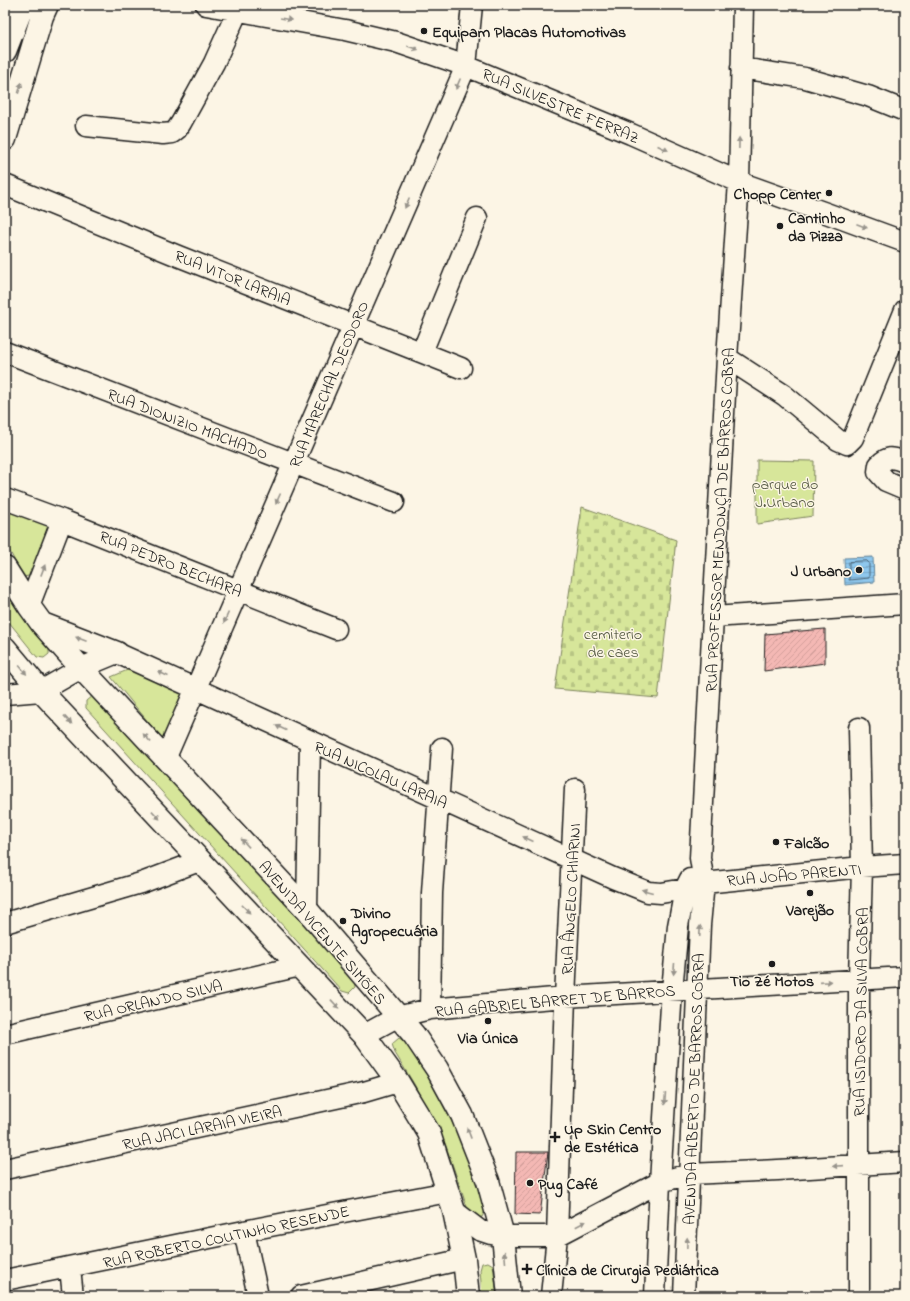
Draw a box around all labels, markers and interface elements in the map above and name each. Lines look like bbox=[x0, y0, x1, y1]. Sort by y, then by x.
one-way arrow bbox=[280, 16, 292, 22]
place label: Equipam Placas Automotivas bbox=[432, 21, 626, 45]
marker: Equipam Placas Automotivas bbox=[419, 26, 429, 36]
one-way arrow bbox=[407, 45, 419, 51]
street label: RUA SILVESTRE FERRAZ bbox=[478, 63, 643, 151]
one-way arrow bbox=[455, 79, 461, 91]
one-way arrow bbox=[17, 82, 23, 94]
one-way arrow bbox=[736, 137, 743, 149]
one-way arrow bbox=[657, 145, 669, 152]
place label: Chopp Center bbox=[734, 183, 822, 207]
marker: Chopp Center bbox=[824, 188, 834, 198]
one-way arrow bbox=[403, 198, 409, 210]
place label: Cantinho da Pizza bbox=[788, 207, 845, 249]
marker: Cantinho da Pizza bbox=[775, 221, 785, 231]
one-way arrow bbox=[857, 224, 869, 230]
street label: RUA VITOR LARAIA bbox=[170, 245, 294, 313]
street label: RUA MARECHAL DEODORO bbox=[284, 298, 376, 472]
street label: RUA PROFESSOR MENDONÇA DE BARROS COBRA bbox=[700, 347, 742, 693]
street label: RUA DIONIZIO MACHADO bbox=[103, 383, 271, 467]
park label: parque do J.Urbano bbox=[752, 473, 818, 515]
one-way arrow bbox=[275, 494, 281, 505]
street label: RUA PEDRO BECHARA bbox=[95, 525, 245, 605]
place label: J Urbano bbox=[791, 560, 851, 584]
one-way arrow bbox=[40, 564, 46, 576]
marker: J Urbano bbox=[854, 565, 864, 575]
one-way arrow bbox=[223, 613, 229, 624]
park label: cemiterio de caes bbox=[584, 623, 642, 665]
one-way arrow bbox=[74, 636, 86, 642]
one-way arrow bbox=[19, 664, 28, 675]
one-way arrow bbox=[157, 671, 169, 677]
one-way arrow bbox=[63, 715, 73, 725]
one-way arrow bbox=[276, 725, 287, 731]
one-way arrow bbox=[142, 733, 152, 743]
street label: RUA NICOLAU LARAIA bbox=[309, 736, 451, 816]
one-way arrow bbox=[152, 810, 161, 820]
street label: RUA ÂNGELO CHIARINI bbox=[556, 823, 588, 975]
place label: Falcão bbox=[783, 832, 829, 856]
one-way arrow bbox=[522, 836, 533, 842]
marker: Falcão bbox=[771, 837, 781, 847]
one-way arrow bbox=[240, 838, 250, 848]
street label: AVENIDA VICENTE SIMÕES bbox=[252, 856, 391, 1011]
street label: RUA JOÃO PARENTI bbox=[726, 858, 863, 894]
one-way arrow bbox=[640, 888, 652, 894]
marker: Varejão bbox=[805, 888, 815, 898]
place label: Varejão bbox=[785, 899, 834, 923]
place label: Divino Agropecuária bbox=[350, 902, 438, 945]
one-way arrow bbox=[241, 904, 251, 914]
street label: RUA ISIDORO DA SILVA COBRA bbox=[848, 907, 876, 1117]
marker: Divino Agropecuária bbox=[338, 916, 348, 926]
one-way arrow bbox=[697, 924, 703, 937]
street label: AVENIDA ALBERTO DE BARROS COBRA bbox=[678, 953, 712, 1225]
marker: Tio Zé Motos bbox=[767, 959, 777, 969]
one-way arrow bbox=[671, 963, 678, 975]
place label: Tio Zé Motos bbox=[730, 970, 814, 994]
street label: RUA ORLANDO SILVA bbox=[82, 974, 225, 1030]
one-way arrow bbox=[820, 978, 832, 985]
street label: RUA GABRIEL BARRET DE BARROS bbox=[434, 980, 677, 1024]
one-way arrow bbox=[330, 999, 340, 1009]
marker: Via Única bbox=[483, 1016, 493, 1026]
place label: Via Única bbox=[457, 1027, 519, 1051]
one-way arrow bbox=[662, 1093, 669, 1105]
street label: RUA JACI LARAIA VIEIRA bbox=[120, 1100, 285, 1158]
place label: Up Skin Centro de Estética bbox=[564, 1118, 661, 1160]
one-way arrow bbox=[465, 1126, 471, 1138]
marker: Up Skin Centro de Estética bbox=[549, 1131, 561, 1143]
one-way arrow bbox=[832, 1162, 844, 1169]
place label: Pug Café bbox=[538, 1173, 598, 1198]
marker: Pug Café bbox=[525, 1178, 535, 1188]
street label: RUA ROBERTO COUTINHO RESENDE bbox=[101, 1200, 352, 1276]
one-way arrow bbox=[575, 1220, 587, 1227]
one-way arrow bbox=[683, 1237, 690, 1249]
one-way arrow bbox=[502, 1251, 508, 1263]
place label: Clínica de Cirurgia Pediátrica bbox=[536, 1259, 719, 1284]
marker: Clínica de Cirurgia Pediátrica bbox=[521, 1263, 533, 1275]

